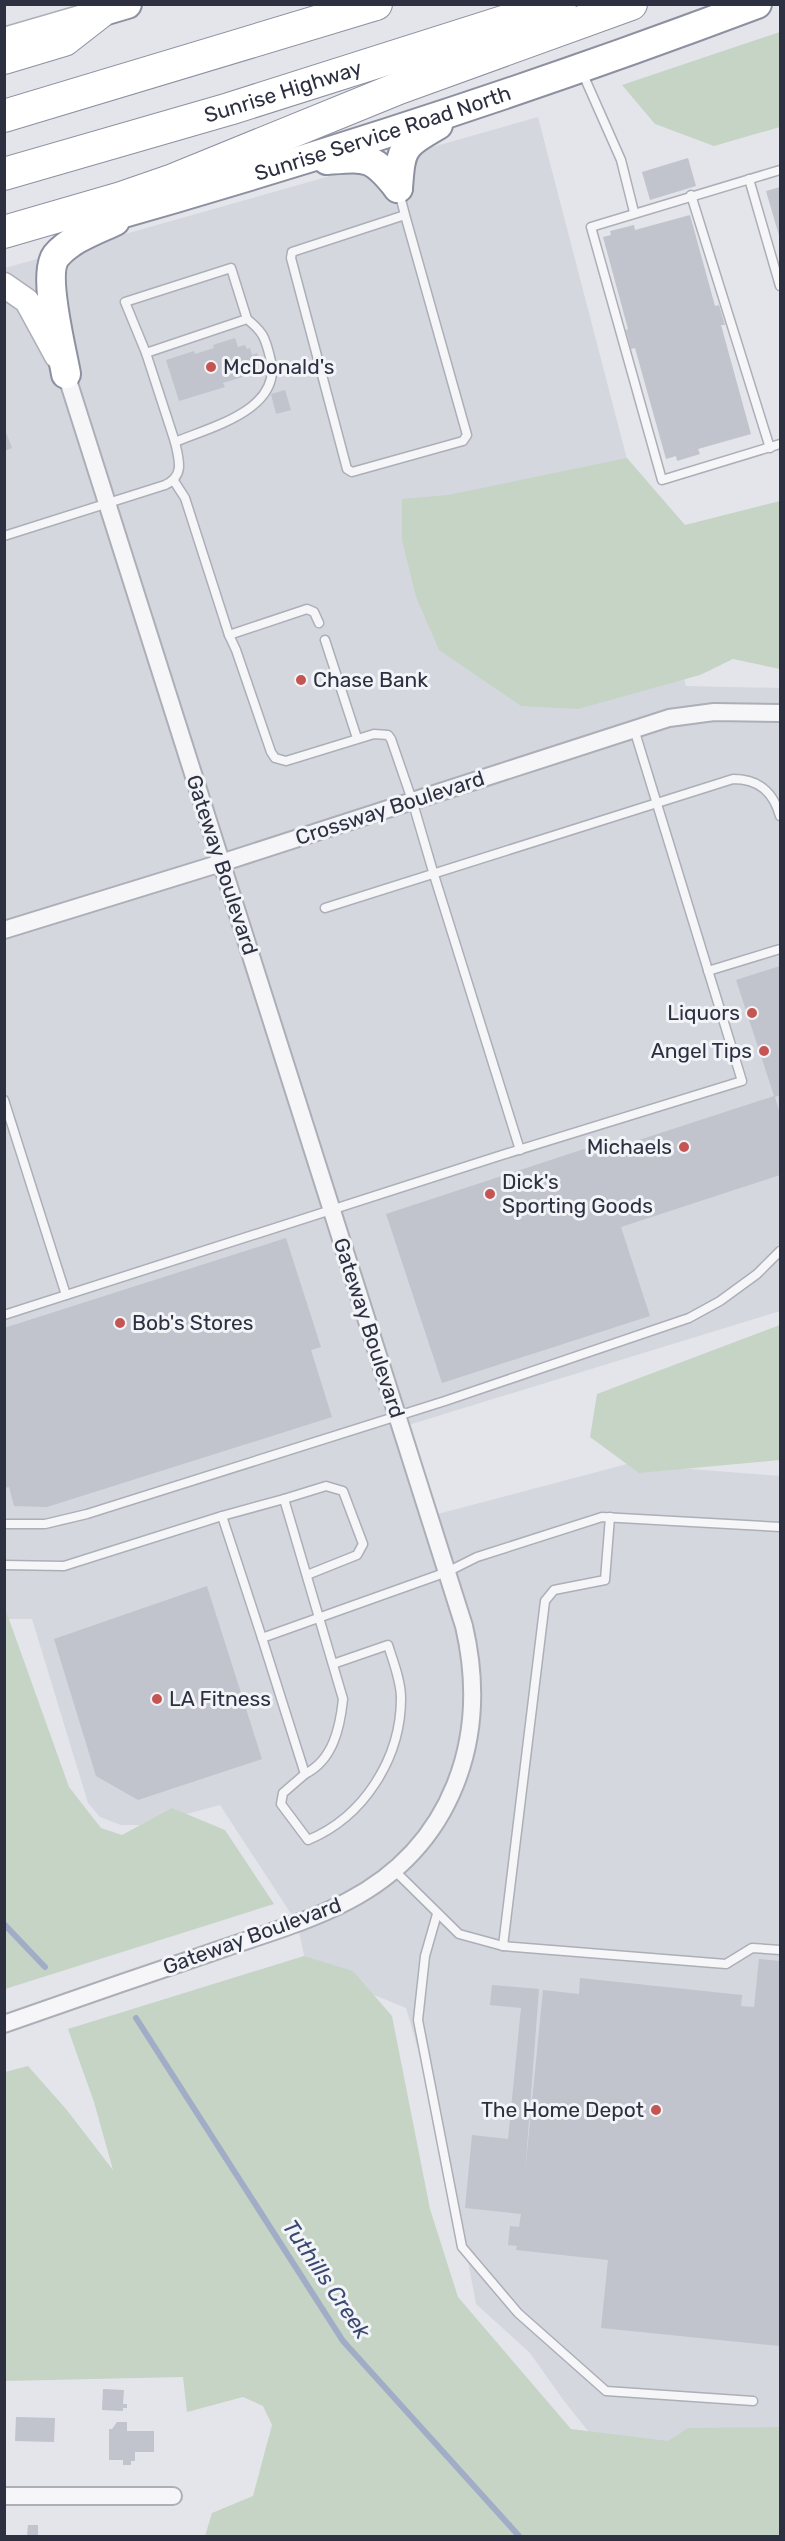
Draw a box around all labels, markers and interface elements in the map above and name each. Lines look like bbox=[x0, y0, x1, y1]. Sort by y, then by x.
street label: Sunrise Highway bbox=[201, 55, 365, 128]
street label: Sunrise Service Road North bbox=[251, 80, 514, 186]
place label: McDonald's bbox=[223, 354, 335, 379]
marker: McDonald's bbox=[204, 360, 218, 374]
place label: Chase Bank bbox=[313, 667, 428, 692]
marker: Chase Bank bbox=[294, 673, 308, 687]
street label: Crossway Boulevard bbox=[292, 765, 488, 850]
street label: Gateway Boulevard bbox=[182, 772, 263, 958]
place label: Liquors bbox=[667, 1000, 740, 1025]
marker: Liquors bbox=[745, 1006, 759, 1020]
place label: Angel Tips bbox=[651, 1038, 752, 1063]
marker: Angel Tips bbox=[757, 1044, 771, 1058]
place label: Michaels bbox=[587, 1134, 672, 1159]
marker: Michaels bbox=[677, 1140, 691, 1154]
place label: Dick's Sporting Goods bbox=[502, 1169, 653, 1218]
marker: Dick's Sporting Goods bbox=[483, 1187, 497, 1201]
street label: Gateway Boulevard bbox=[329, 1235, 410, 1421]
place label: Bob's Stores bbox=[132, 1310, 253, 1335]
marker: Bob's Stores bbox=[113, 1316, 127, 1330]
place label: LA Fitness bbox=[169, 1686, 271, 1711]
marker: LA Fitness bbox=[150, 1692, 164, 1706]
street label: Gateway Boulevard bbox=[159, 1892, 344, 1979]
place label: The Home Depot bbox=[481, 2097, 644, 2122]
marker: The Home Depot bbox=[649, 2103, 663, 2117]
water label: Tuthills Creek bbox=[277, 2215, 377, 2345]

